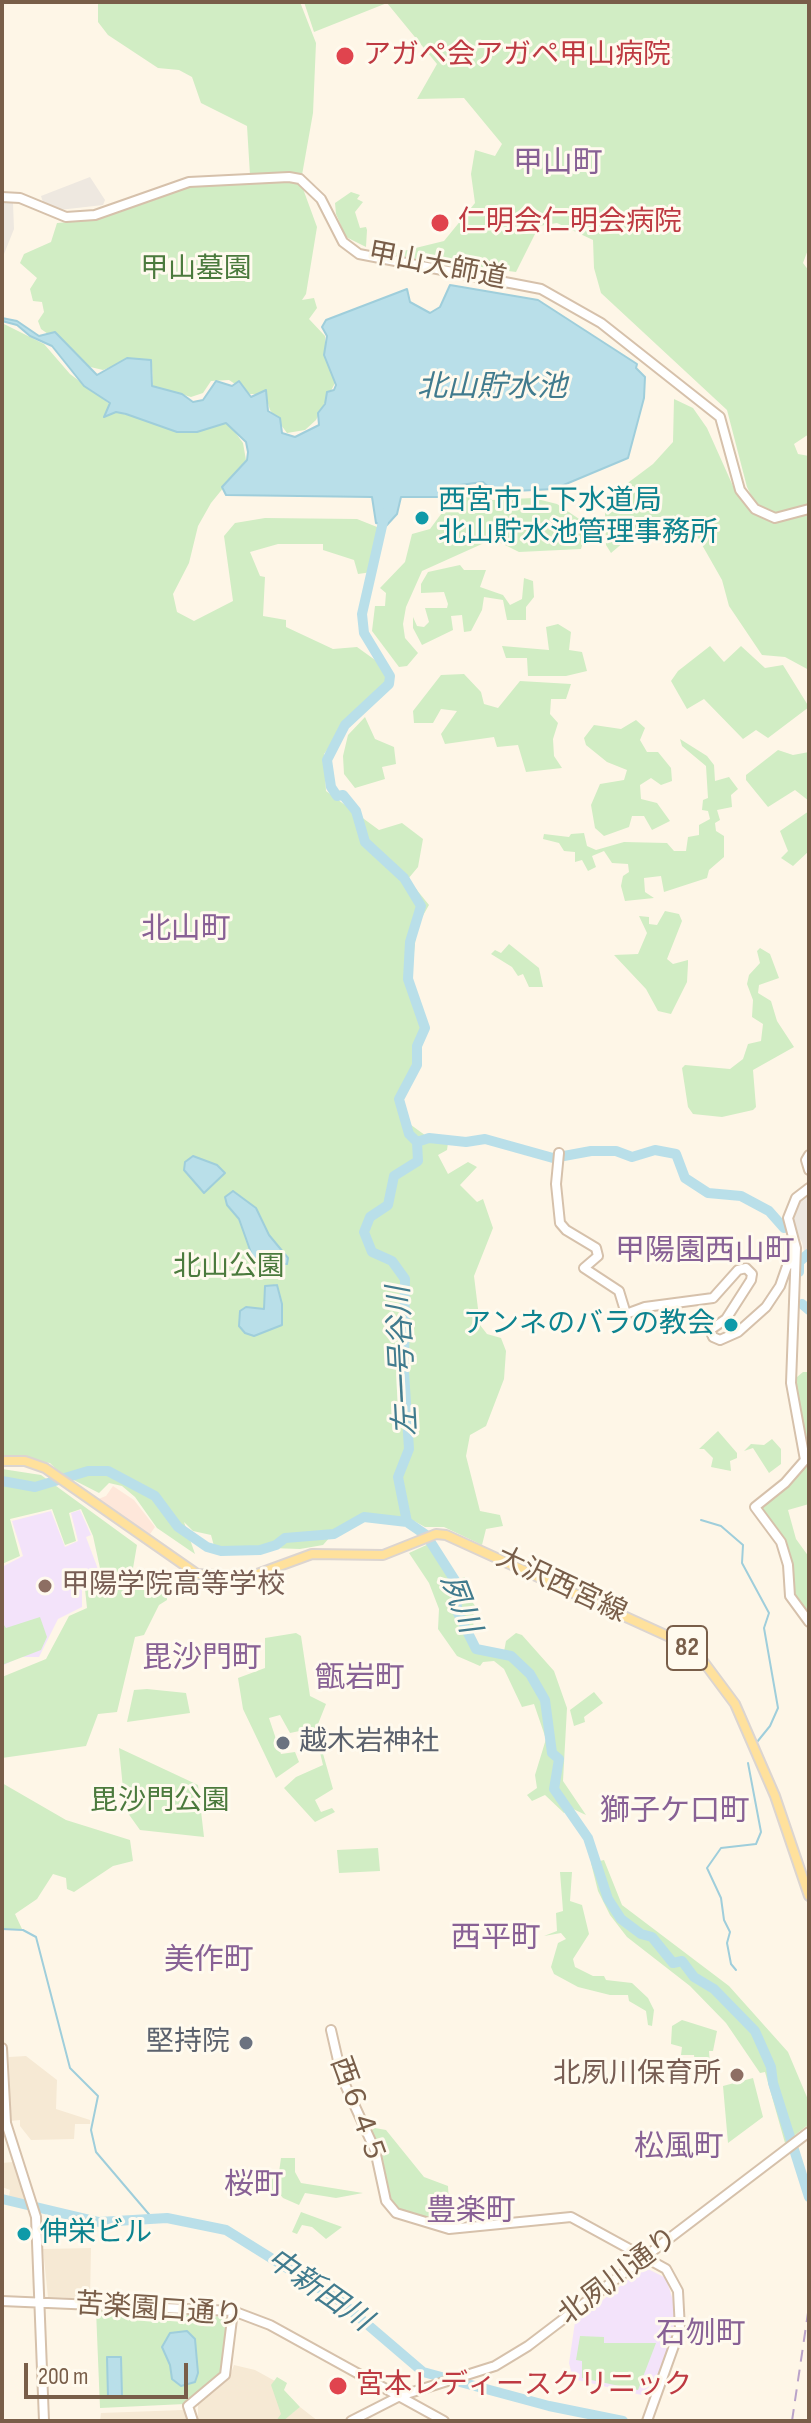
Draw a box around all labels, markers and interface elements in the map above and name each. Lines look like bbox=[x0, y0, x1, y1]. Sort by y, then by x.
place label: アガペ会アガペ甲山病院 bbox=[363, 39, 671, 73]
marker: アガペ会アガペ甲山病院 bbox=[334, 45, 356, 67]
district label: 甲山町 bbox=[513, 146, 603, 182]
place label: 仁明会仁明会病院 bbox=[458, 206, 682, 240]
marker: 仁明会仁明会病院 bbox=[429, 212, 451, 234]
street label: 甲山大師道 bbox=[365, 237, 509, 297]
park label: 甲山墓園 bbox=[140, 253, 252, 287]
water label: 北山貯水池 bbox=[417, 370, 567, 406]
place label: 西宮市上下水道局 北山貯水池管理事務所 bbox=[438, 485, 718, 551]
marker: 西宮市上下水道局 北山貯水池管理事務所 bbox=[413, 509, 431, 527]
district label: 北山町 bbox=[141, 912, 231, 948]
district label: 甲陽園西山町 bbox=[615, 1234, 795, 1270]
park label: 北山公園 bbox=[173, 1251, 285, 1285]
water label: 左一号谷川 bbox=[382, 1285, 426, 1437]
place label: アンネのバラの教会 bbox=[463, 1308, 715, 1342]
marker: アンネのバラの教会 bbox=[722, 1316, 740, 1334]
street label: 大沢西宮線 bbox=[490, 1541, 632, 1631]
place label: 甲陽学院高等学校 bbox=[61, 1569, 285, 1603]
water label: 夙川 bbox=[431, 1570, 487, 1638]
marker: 甲陽学院高等学校 bbox=[36, 1577, 54, 1595]
road number: 82 bbox=[667, 1626, 707, 1670]
district label: 毘沙門町 bbox=[142, 1641, 262, 1677]
district label: 甑岩町 bbox=[315, 1661, 405, 1697]
place label: 越木岩神社 bbox=[299, 1726, 439, 1760]
marker: 越木岩神社 bbox=[274, 1734, 292, 1752]
park label: 毘沙門公園 bbox=[90, 1785, 230, 1819]
district label: 獅子ケ口町 bbox=[600, 1794, 750, 1830]
district label: 西平町 bbox=[451, 1921, 541, 1957]
district label: 美作町 bbox=[164, 1943, 254, 1979]
place label: 堅持院 bbox=[146, 2026, 230, 2060]
marker: 堅持院 bbox=[237, 2034, 255, 2052]
street label: 西６４５ bbox=[322, 2053, 392, 2169]
place label: 北夙川保育所 bbox=[553, 2058, 721, 2092]
marker: 北夙川保育所 bbox=[728, 2066, 746, 2084]
district label: 松風町 bbox=[634, 2130, 724, 2166]
district label: 桜町 bbox=[224, 2168, 284, 2204]
district label: 豊楽町 bbox=[426, 2194, 516, 2230]
place label: 伸栄ビル bbox=[40, 2217, 152, 2251]
street label: 北夙川通り bbox=[553, 2221, 685, 2333]
marker: 伸栄ビル bbox=[15, 2225, 33, 2243]
water label: 中新田川 bbox=[259, 2242, 377, 2340]
street label: 苦楽園口通り bbox=[74, 2288, 244, 2334]
district label: 石刎町 bbox=[656, 2317, 746, 2353]
scale bar bbox=[28, 2347, 192, 2397]
text: 200 m bbox=[38, 2362, 89, 2391]
place label: 宮本レディースクリニック bbox=[356, 2369, 692, 2403]
marker: 宮本レディースクリニック bbox=[327, 2375, 349, 2397]

